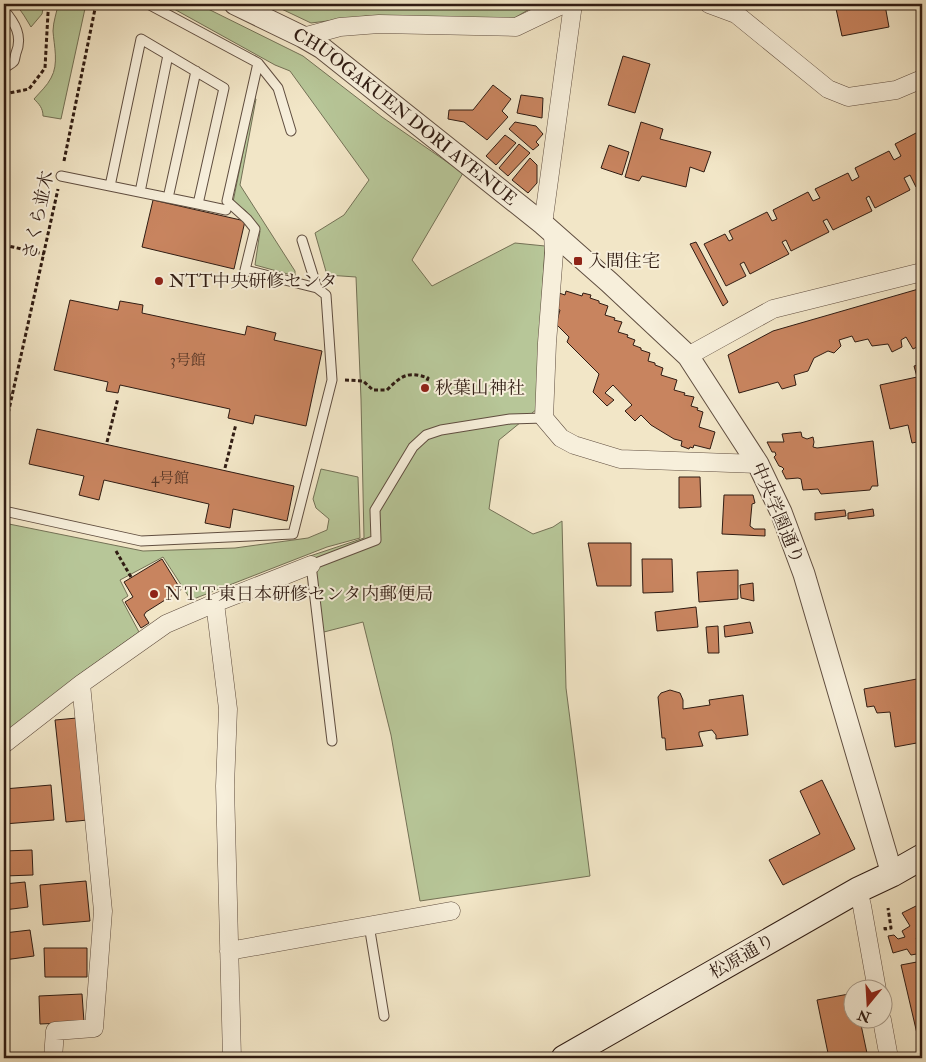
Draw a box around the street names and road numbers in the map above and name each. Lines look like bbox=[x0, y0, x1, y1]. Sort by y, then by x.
street label: CHUOGAKUEN DORI AVENUE bbox=[289, 23, 522, 211]
street label: さくら並木 bbox=[18, 169, 59, 262]
street label: 中央学園通り bbox=[746, 459, 809, 567]
street label: 松原通り bbox=[705, 928, 779, 984]

